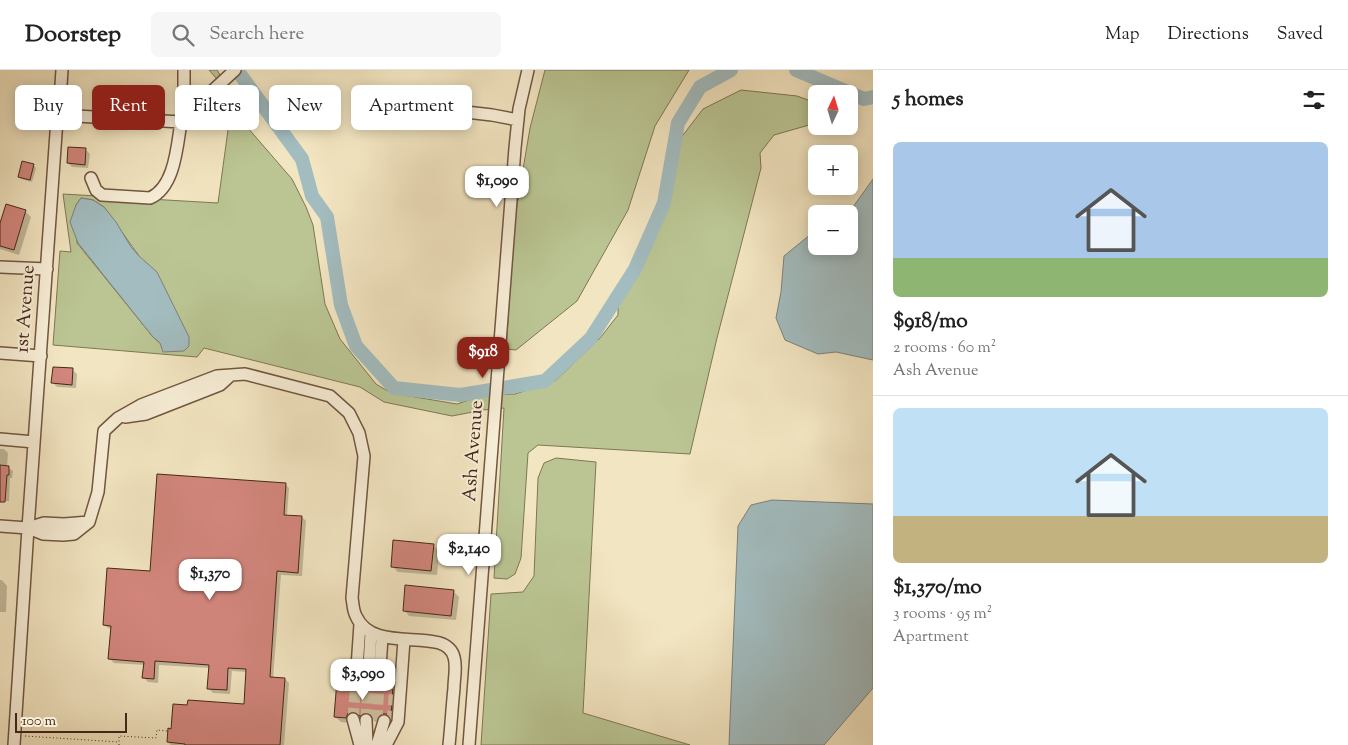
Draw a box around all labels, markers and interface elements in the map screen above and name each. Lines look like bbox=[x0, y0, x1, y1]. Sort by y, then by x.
search box bbox=[151, 12, 501, 57]
text: Doorstep bbox=[25, 18, 121, 52]
icon: search bbox=[169, 21, 197, 49]
text: Search here bbox=[209, 21, 304, 48]
text: Map bbox=[1105, 22, 1140, 48]
text: Directions bbox=[1168, 22, 1249, 48]
text: Saved bbox=[1277, 22, 1323, 48]
chip: Buy bbox=[15, 85, 82, 130]
chip: Rent bbox=[92, 85, 165, 130]
chip: Filters bbox=[175, 85, 259, 130]
chip: New bbox=[269, 85, 341, 130]
chip: Apartment bbox=[351, 85, 472, 130]
north arrow bbox=[808, 85, 858, 135]
map controls bbox=[808, 85, 858, 255]
text: 5 homes bbox=[893, 85, 963, 115]
icon: filters bbox=[1300, 86, 1328, 114]
button: + bbox=[808, 145, 858, 195]
pin: $1,090 bbox=[456, 166, 538, 208]
text: $1,090 bbox=[476, 170, 518, 193]
icon: home bbox=[1066, 175, 1156, 265]
button: − bbox=[808, 205, 858, 255]
street label: 1st Avenue bbox=[9, 264, 43, 354]
text: $918/mo bbox=[893, 307, 968, 337]
pin: $918 bbox=[453, 336, 513, 379]
text: 2 rooms · 60 m² bbox=[893, 337, 996, 360]
text: $918 bbox=[468, 341, 498, 364]
text: Ash Avenue bbox=[893, 360, 979, 383]
street label: Ash Avenue bbox=[457, 399, 491, 503]
icon: home bbox=[1066, 440, 1156, 530]
pin: $2,140 bbox=[428, 534, 510, 576]
text: $2,140 bbox=[448, 538, 490, 561]
pin: $1,370 bbox=[169, 558, 251, 601]
text: $1,370 bbox=[190, 563, 230, 586]
text: $1,370/mo bbox=[893, 573, 982, 603]
text: 3 rooms · 95 m² bbox=[893, 603, 992, 626]
text: Apartment bbox=[893, 626, 969, 649]
pin: $3,090 bbox=[322, 658, 404, 701]
text: $3,090 bbox=[341, 663, 385, 686]
scale bar bbox=[15, 710, 128, 733]
text: 100 m bbox=[22, 712, 56, 732]

